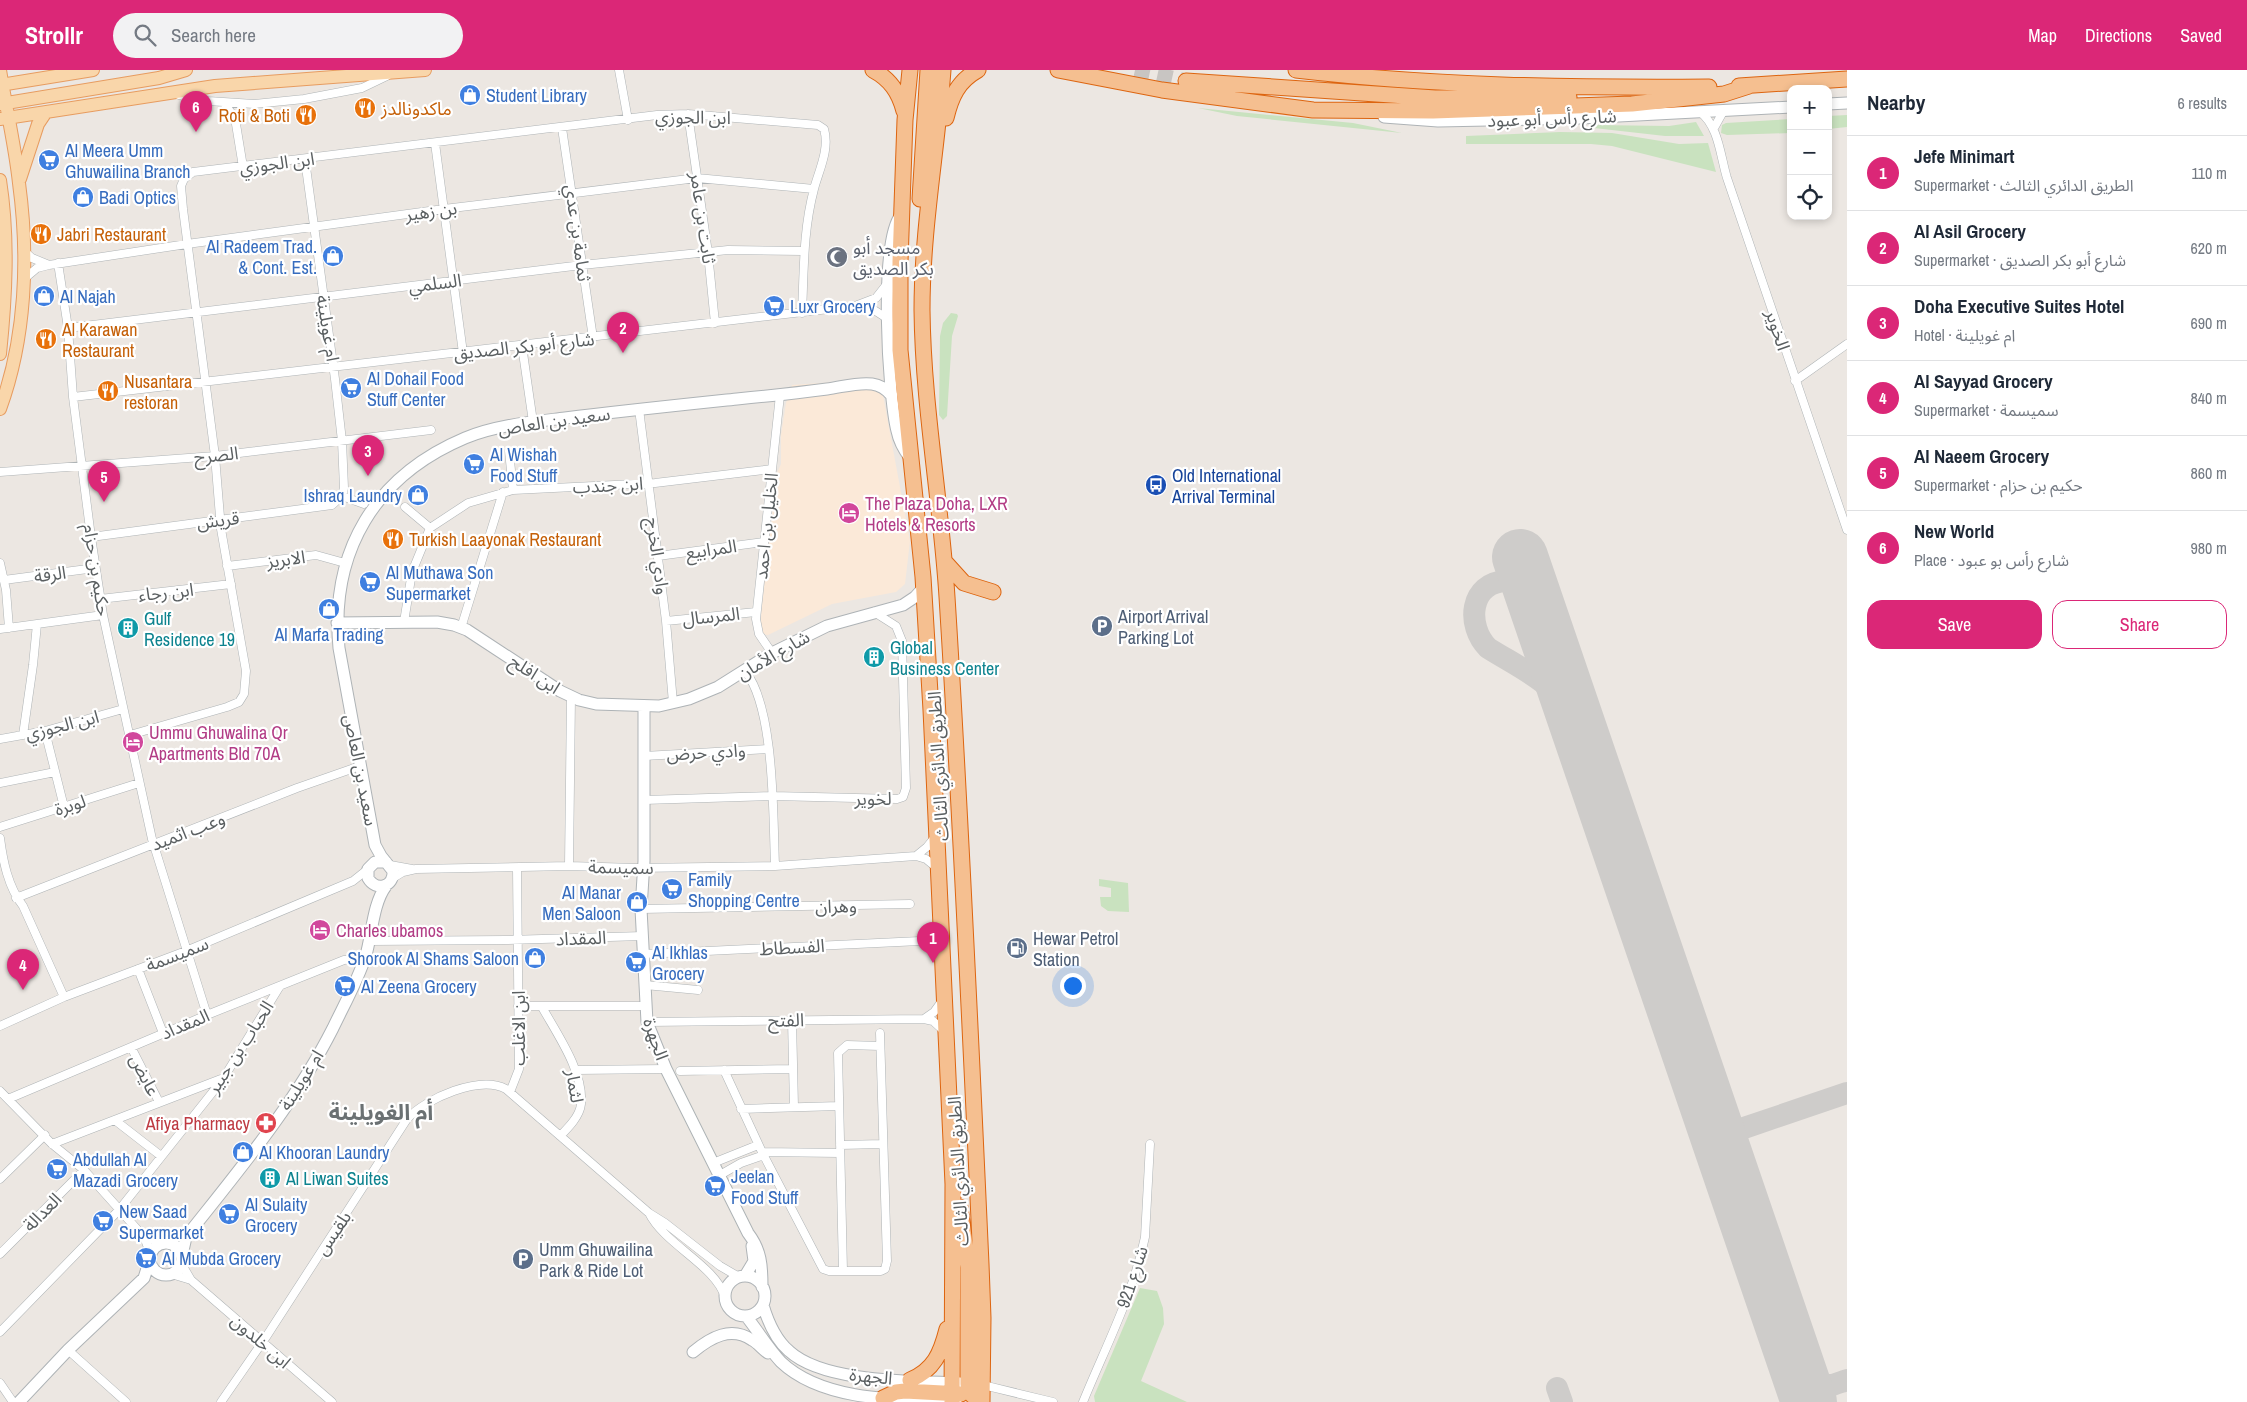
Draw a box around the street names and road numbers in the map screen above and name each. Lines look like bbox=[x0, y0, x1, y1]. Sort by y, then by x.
street label: شارع رأس أبو عبود bbox=[1487, 103, 1617, 135]
street label: ابن الجوزي bbox=[655, 104, 731, 131]
street label: ابن الجوزي bbox=[238, 146, 316, 181]
street label: ثابت بن عامر bbox=[684, 170, 722, 265]
street label: ثمامة بن عدي bbox=[558, 183, 597, 283]
street label: بن زهير bbox=[402, 195, 459, 227]
street label: السلمي bbox=[407, 267, 463, 300]
street label: ام غويلينة bbox=[308, 293, 346, 363]
street label: الخوير bbox=[1759, 305, 1796, 354]
street label: شارع أبو بكر الصديق bbox=[452, 326, 596, 368]
street label: سعيد بن العاص bbox=[496, 401, 612, 441]
street label: الصرح bbox=[192, 440, 240, 471]
street label: ابن جندب bbox=[572, 471, 644, 499]
street label: الخليل بن احمد bbox=[748, 472, 784, 580]
street label: قريش bbox=[195, 505, 241, 535]
street label: وادي الخرج bbox=[639, 516, 676, 596]
street label: حكيم بن حزام bbox=[75, 522, 117, 618]
street label: المرابيع bbox=[684, 533, 738, 567]
street label: الابريز bbox=[264, 544, 307, 574]
street label: الرقة bbox=[32, 560, 68, 588]
street label: ابن رجاء bbox=[137, 577, 195, 607]
street label: المرسال bbox=[681, 601, 741, 631]
street label: شارع الأمان bbox=[732, 624, 815, 688]
street label: ابن افلح bbox=[504, 648, 565, 701]
street label: الطريق الدائري الثالث bbox=[922, 690, 956, 842]
street label: ابن الجوزي bbox=[22, 704, 102, 747]
street label: سعيد بن العاص bbox=[338, 712, 384, 828]
street label: وادي حرض bbox=[666, 737, 746, 768]
street label: لخوير bbox=[853, 786, 892, 811]
street label: لوبرة bbox=[51, 788, 89, 822]
street label: وعب اثميد bbox=[147, 805, 229, 857]
street label: سميسمة bbox=[588, 854, 654, 880]
street label: وهران bbox=[815, 893, 857, 919]
street label: المقداد bbox=[555, 925, 607, 951]
street label: سميسمة bbox=[142, 931, 212, 977]
street label: الفسطاط bbox=[759, 933, 825, 961]
street label: ابن الاغلب bbox=[506, 990, 531, 1066]
street label: الحباب بن جبير bbox=[200, 996, 279, 1099]
street label: المقداد bbox=[157, 1003, 213, 1045]
street label: الفتح bbox=[768, 1007, 804, 1034]
street label: الجهرة bbox=[637, 1014, 675, 1064]
street label: ام غويلينة bbox=[273, 1045, 331, 1116]
street label: عايض bbox=[124, 1050, 166, 1100]
street label: لثمار bbox=[560, 1066, 590, 1105]
street label: الطريق الدائري الثالث bbox=[942, 1095, 976, 1247]
street label: العدالة bbox=[17, 1187, 67, 1237]
street label: بلقيس bbox=[309, 1206, 357, 1260]
street label: شارع 921 bbox=[1110, 1243, 1156, 1312]
street label: ابن خلدون bbox=[226, 1308, 296, 1374]
street label: الجهرة bbox=[848, 1361, 894, 1391]

